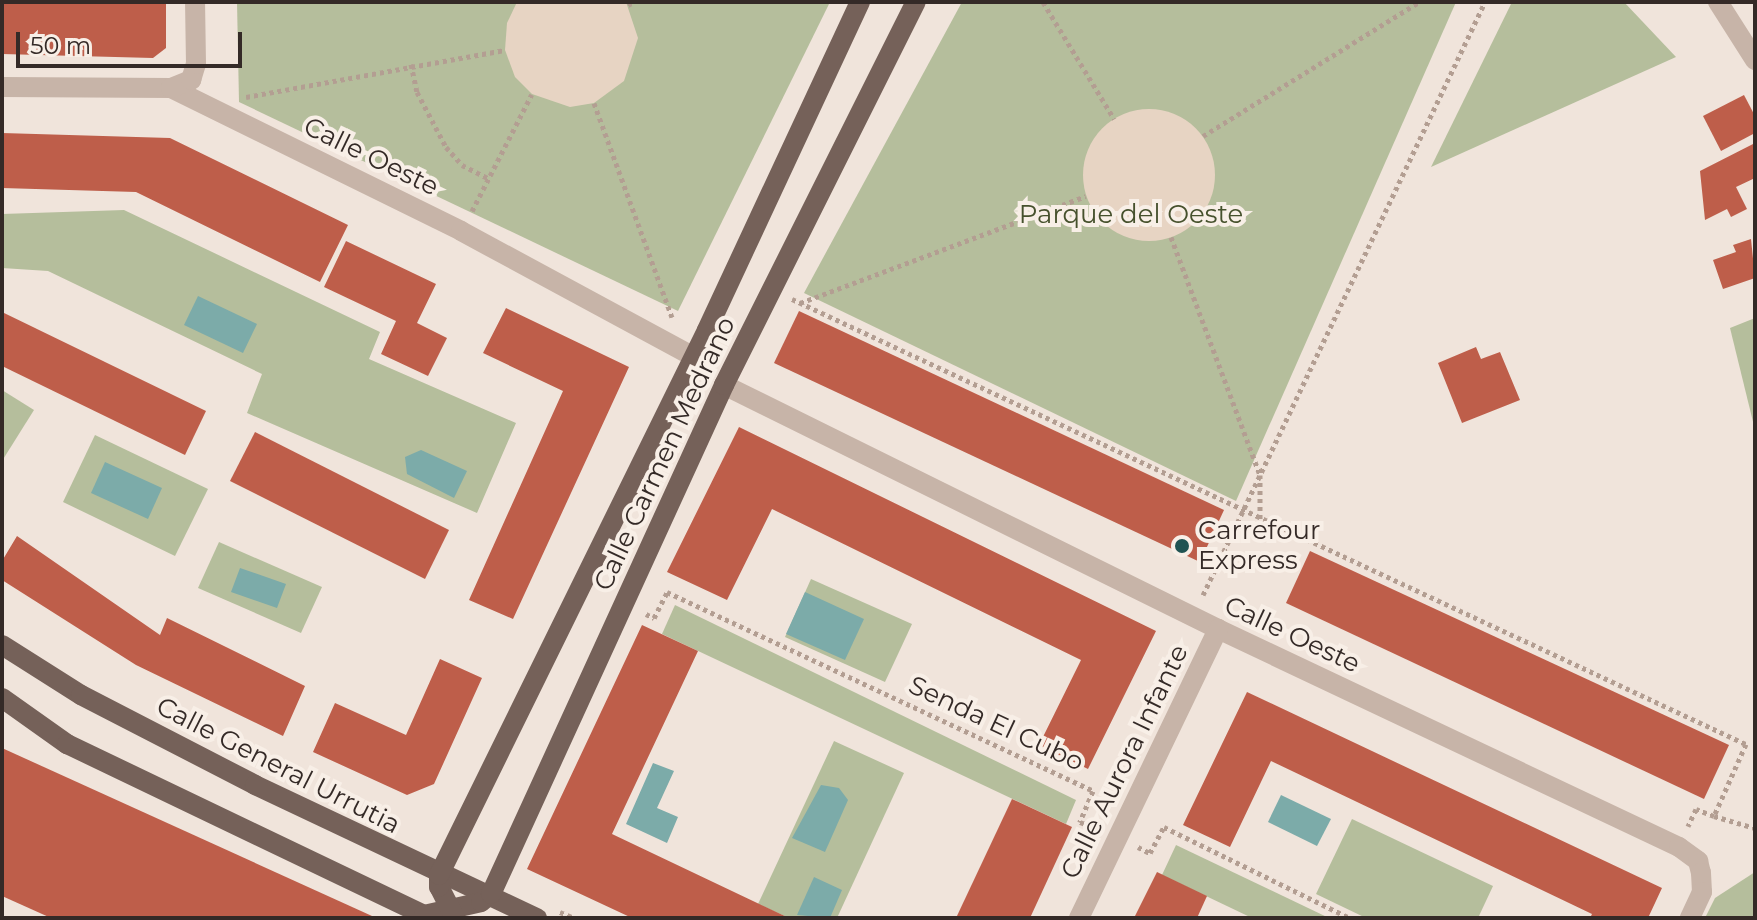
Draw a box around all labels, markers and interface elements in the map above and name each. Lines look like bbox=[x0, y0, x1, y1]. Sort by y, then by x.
scale bar bbox=[20, 16, 246, 66]
text: 50 m bbox=[30, 31, 91, 60]
street label: Calle Oeste bbox=[299, 111, 443, 203]
park label: Parque del Oeste bbox=[1019, 199, 1243, 231]
street label: Calle Carmen Medrano bbox=[588, 312, 742, 596]
place label: Carrefour Express bbox=[1198, 515, 1320, 576]
marker: Carrefour Express bbox=[1173, 537, 1191, 555]
street label: Calle Oeste bbox=[1219, 590, 1365, 680]
street label: Calle Aurora Infante bbox=[1055, 640, 1195, 884]
street label: Senda El Cubo bbox=[903, 670, 1089, 778]
street label: Calle General Urrutia bbox=[151, 691, 405, 841]

